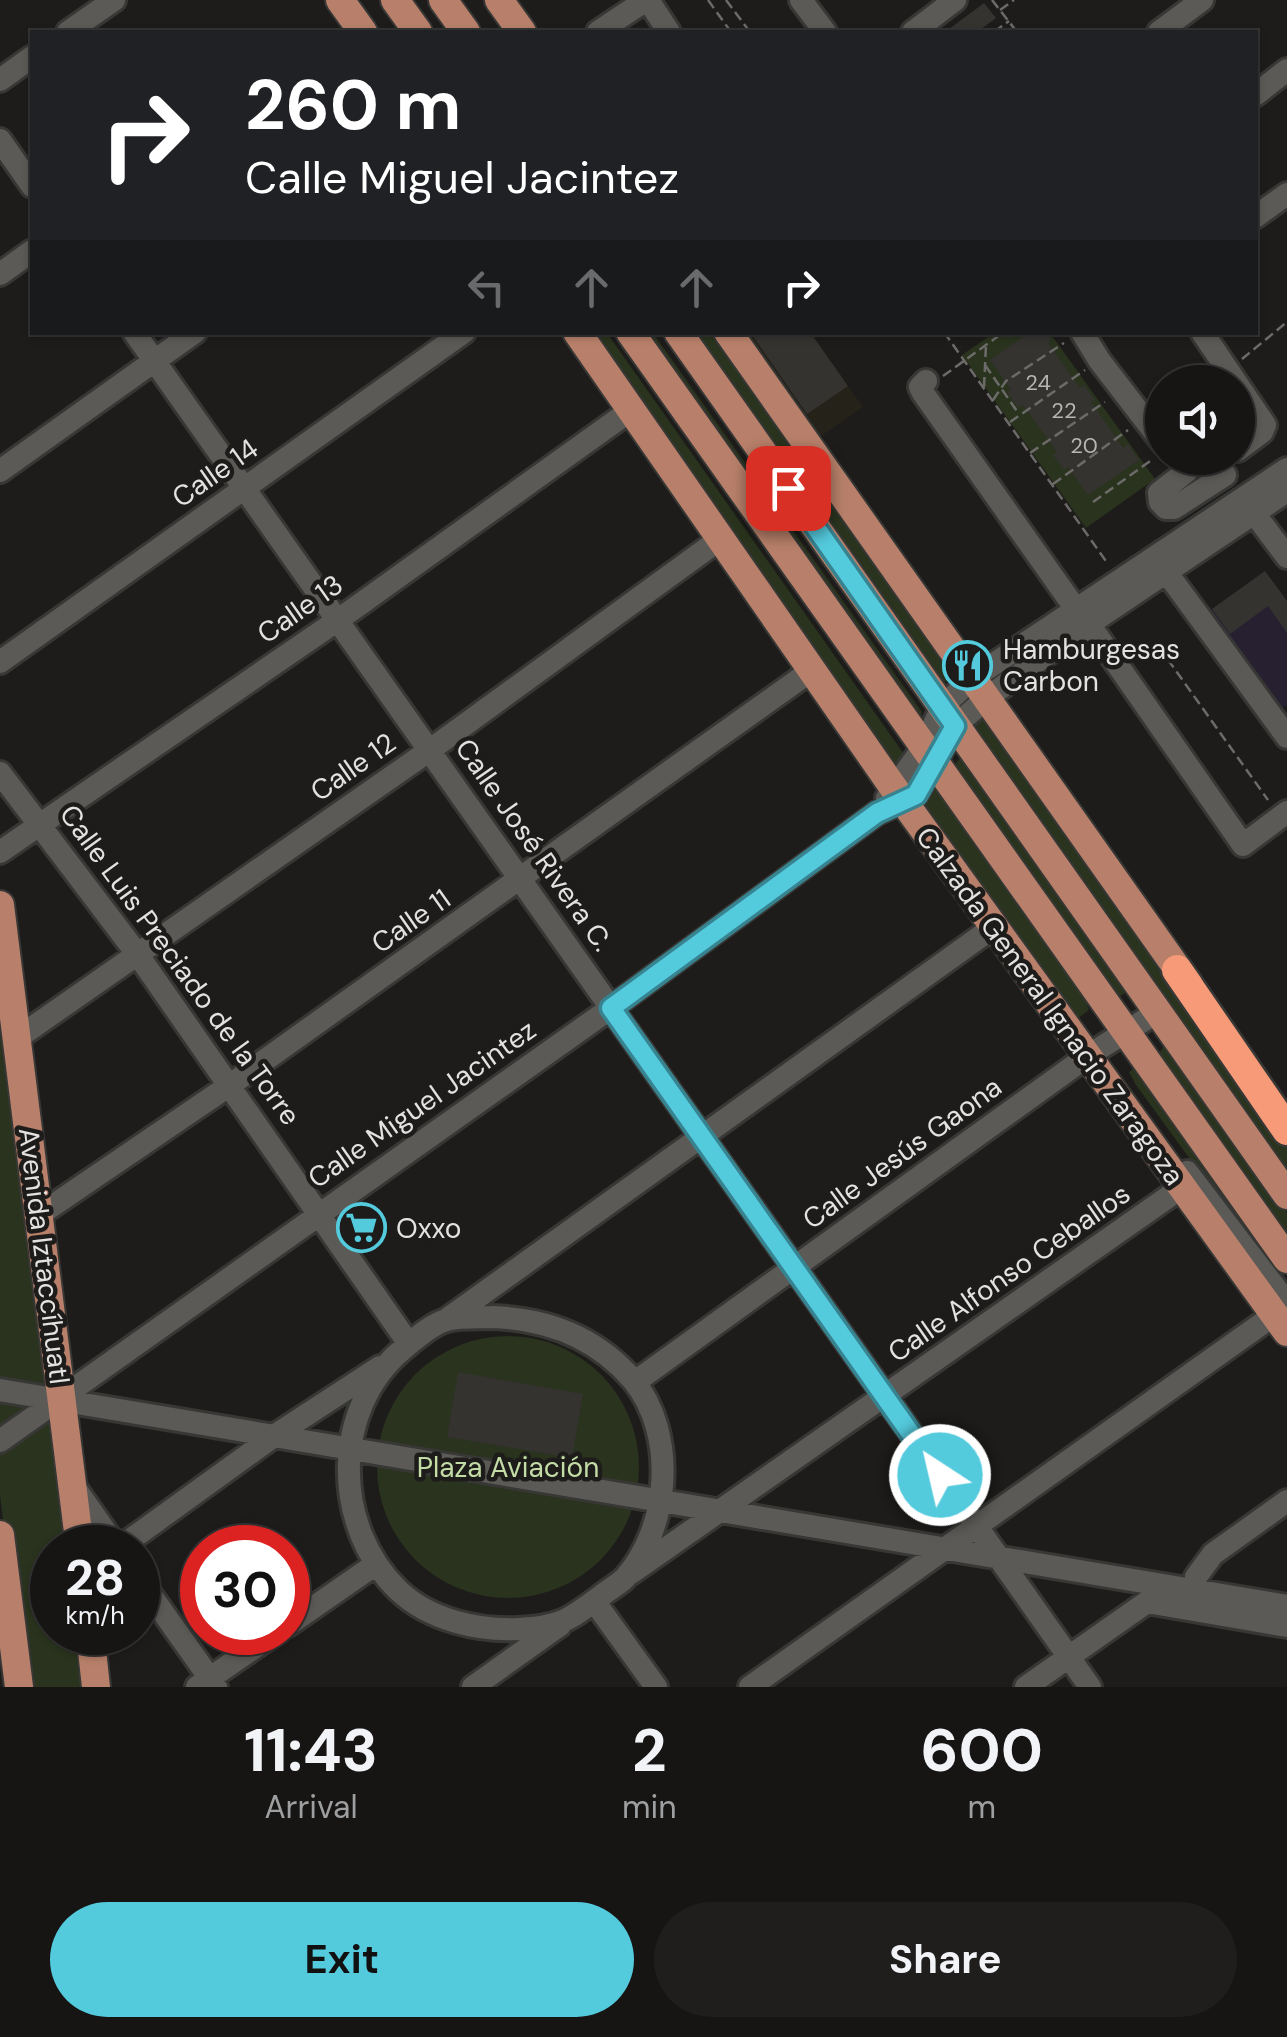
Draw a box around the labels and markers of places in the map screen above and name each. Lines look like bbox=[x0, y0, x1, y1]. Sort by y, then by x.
pin bbox=[746, 446, 831, 531]
place label: Hamburgesas Carbon bbox=[1003, 631, 1180, 700]
restaurant icon: Hamburgesas Carbon bbox=[942, 639, 994, 691]
supermarket icon: Oxxo bbox=[335, 1202, 387, 1254]
place label: Oxxo bbox=[396, 1210, 461, 1247]

